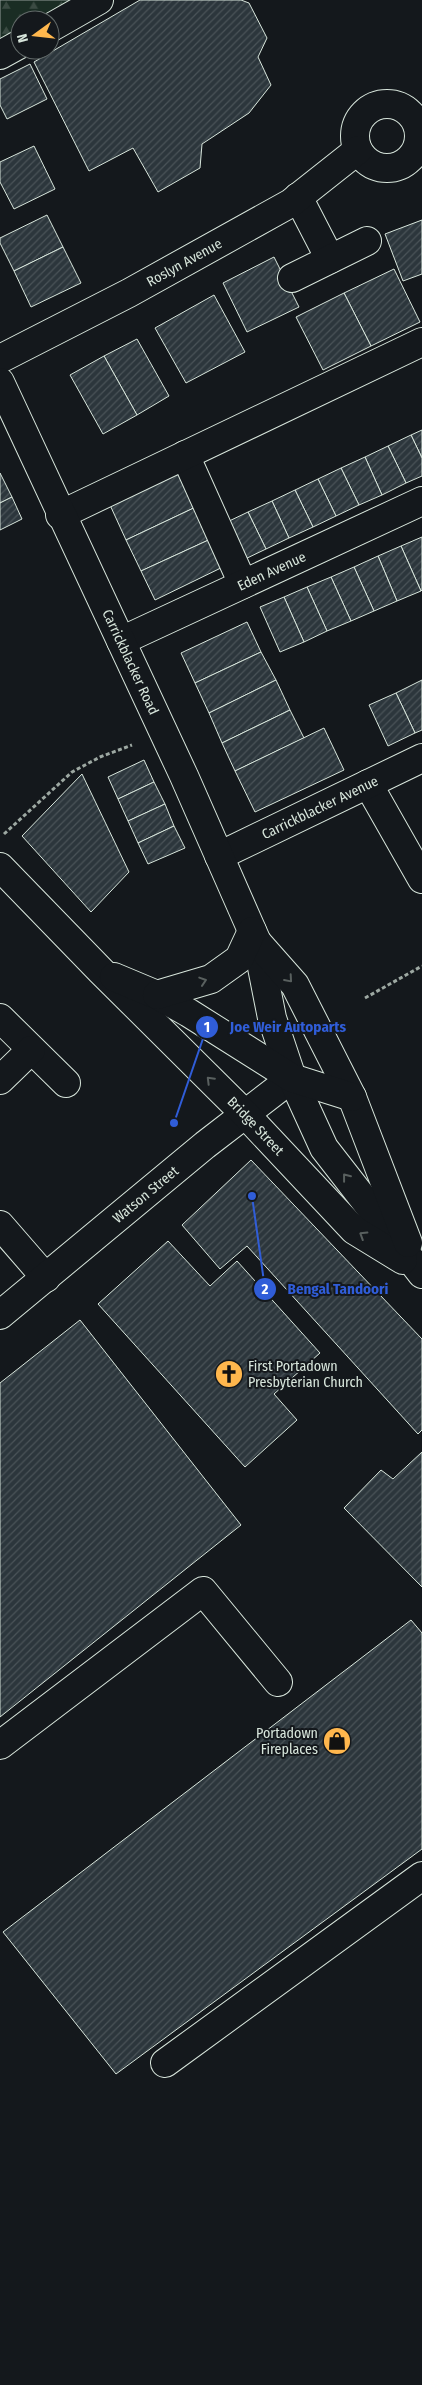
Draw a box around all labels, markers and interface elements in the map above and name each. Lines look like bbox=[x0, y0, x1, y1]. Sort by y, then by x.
north arrow bbox=[10, 10, 60, 60]
text: N bbox=[14, 32, 32, 44]
street label: Roslyn Avenue bbox=[144, 235, 225, 290]
street label: Eden Avenue bbox=[235, 548, 309, 595]
street label: Carrickblacker Road bbox=[98, 607, 162, 718]
street label: Carrickblacker Avenue bbox=[259, 772, 381, 843]
one-way arrow bbox=[284, 973, 293, 982]
one-way arrow bbox=[199, 976, 207, 986]
callout: Joe Weir Autoparts bbox=[195, 1012, 356, 1042]
text: 1 bbox=[204, 1018, 210, 1036]
text: Joe Weir Autoparts bbox=[229, 1018, 347, 1036]
one-way arrow bbox=[207, 1077, 216, 1086]
street label: Bridge Street bbox=[224, 1093, 288, 1159]
street label: Watson Street bbox=[110, 1162, 182, 1227]
one-way arrow bbox=[343, 1173, 352, 1183]
one-way arrow bbox=[359, 1232, 368, 1242]
callout: Bengal Tandoori bbox=[253, 1274, 399, 1304]
text: 2 bbox=[261, 1280, 269, 1298]
text: Bengal Tandoori bbox=[288, 1280, 389, 1298]
place label: First Portadown Presbyterian Church bbox=[248, 1358, 363, 1391]
church icon: First Portadown Presbyterian Church bbox=[214, 1359, 244, 1389]
place label: Portadown Fireplaces bbox=[256, 1725, 318, 1758]
shop icon: Portadown Fireplaces bbox=[322, 1726, 352, 1756]

